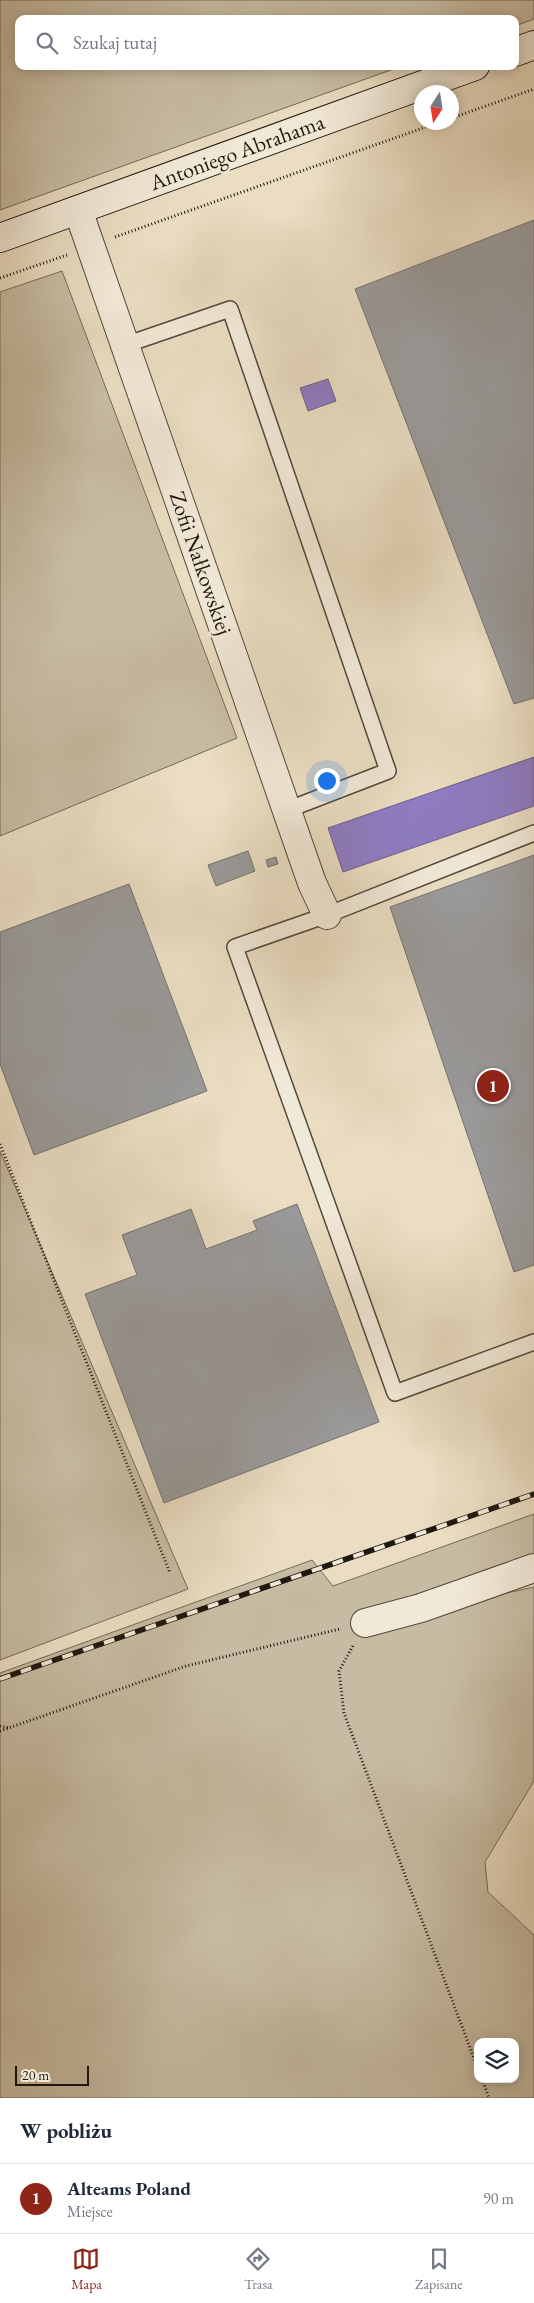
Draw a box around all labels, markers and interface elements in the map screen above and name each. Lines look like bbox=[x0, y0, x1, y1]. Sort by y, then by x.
search box bbox=[15, 15, 519, 70]
icon: search bbox=[33, 29, 61, 57]
text: Szukaj tutaj bbox=[73, 30, 157, 55]
north arrow bbox=[414, 85, 459, 130]
street label: Antoniego Abrahama bbox=[145, 107, 329, 197]
street label: Zofii Nałkowskiej bbox=[163, 487, 239, 639]
your location bbox=[314, 768, 340, 794]
pin: 1 bbox=[477, 1067, 509, 1105]
map controls bbox=[474, 2038, 519, 2083]
button: layers bbox=[474, 2038, 519, 2083]
scale bar bbox=[15, 2063, 89, 2086]
text: 20 m bbox=[22, 2066, 49, 2084]
text: W pobliżu bbox=[20, 2117, 112, 2144]
text: Alteams Poland bbox=[67, 2176, 191, 2201]
text: 1 bbox=[32, 2188, 40, 2209]
text: 90 m bbox=[483, 2188, 514, 2209]
text: Miejsce bbox=[67, 2201, 113, 2222]
tab: Mapa bbox=[71, 2245, 102, 2293]
tab: Trasa bbox=[244, 2245, 273, 2293]
tab: Zapisane bbox=[415, 2245, 463, 2293]

